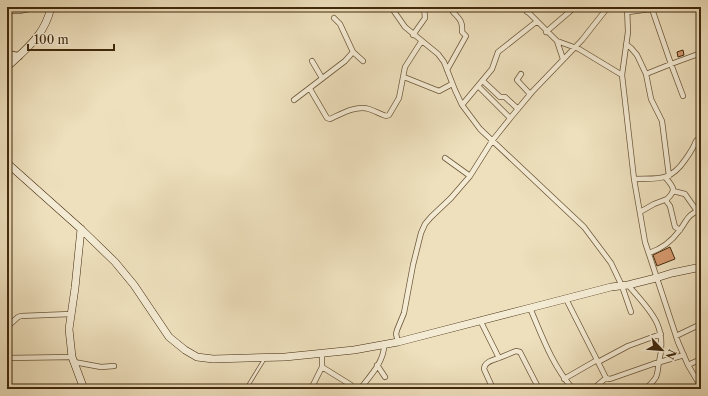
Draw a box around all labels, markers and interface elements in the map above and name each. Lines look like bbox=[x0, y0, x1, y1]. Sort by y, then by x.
scale bar bbox=[28, 26, 114, 52]
text: 100 m bbox=[34, 32, 69, 47]
north arrow bbox=[642, 330, 682, 370]
text: N bbox=[662, 347, 679, 362]

